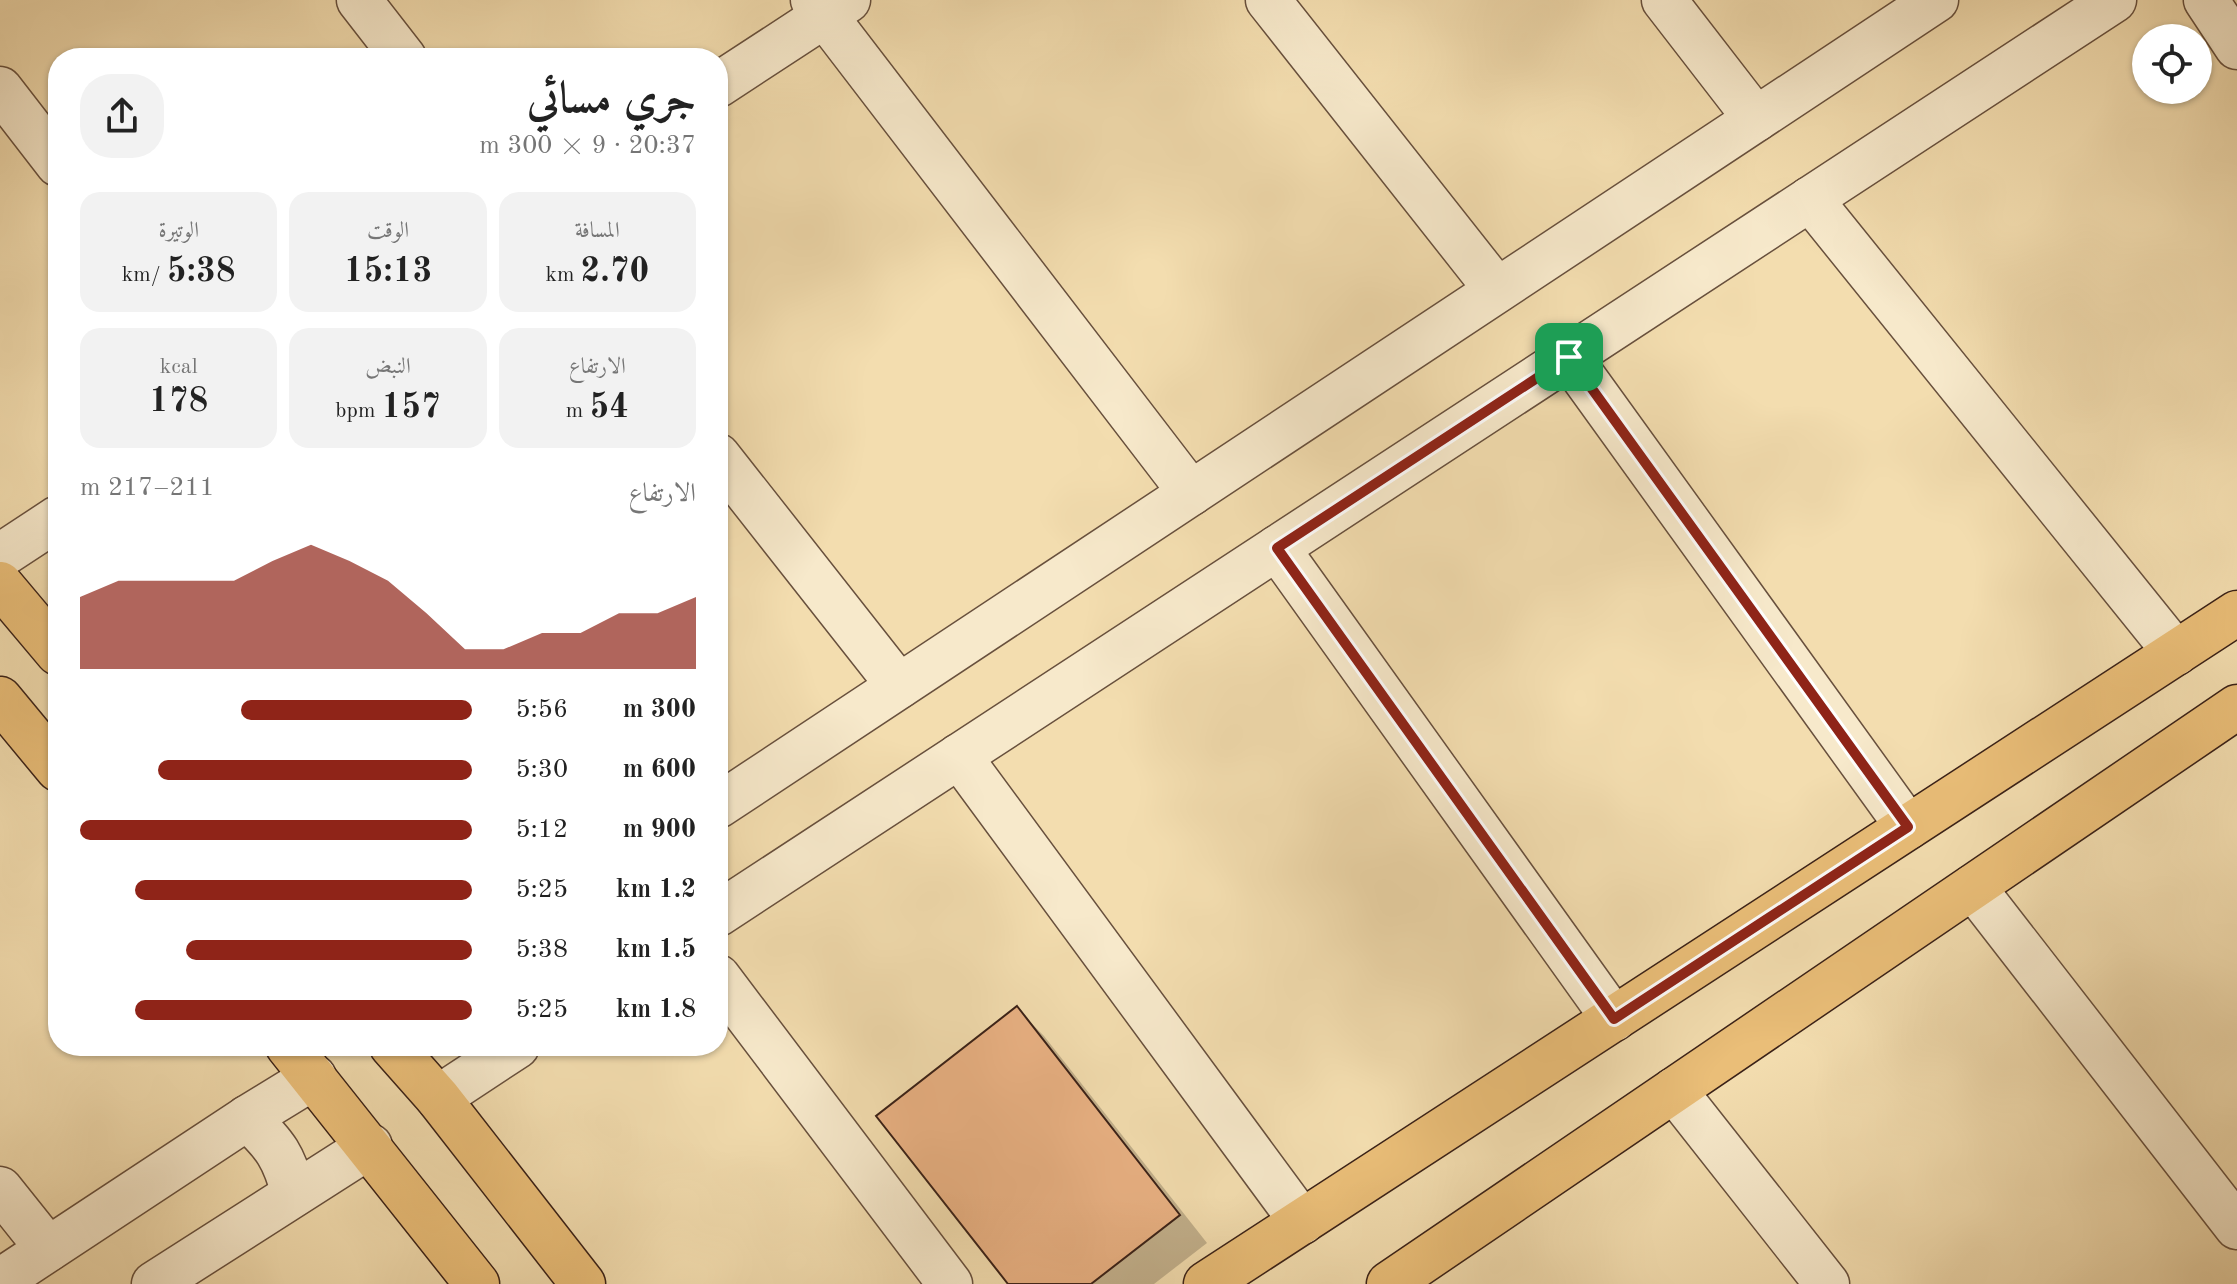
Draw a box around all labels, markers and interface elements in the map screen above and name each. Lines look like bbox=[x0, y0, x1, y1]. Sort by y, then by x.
map controls bbox=[2132, 24, 2212, 104]
button: locate bbox=[2132, 24, 2212, 104]
button: share bbox=[80, 74, 164, 158]
text: جري مسائي bbox=[527, 78, 696, 122]
text: 20:37 · 9 × 300 m bbox=[479, 133, 696, 159]
text: الوتيرة bbox=[158, 220, 199, 242]
text: الوقت bbox=[367, 220, 409, 242]
text: المسافة bbox=[575, 220, 620, 242]
text: 5:38 bbox=[167, 255, 236, 289]
text: 15:13 bbox=[344, 255, 432, 289]
text: 2.70 bbox=[581, 255, 649, 289]
text: /km bbox=[122, 264, 167, 286]
text: km bbox=[545, 264, 581, 286]
pin bbox=[1535, 323, 1603, 391]
icon: arrive bbox=[1547, 335, 1591, 379]
text: kcal bbox=[160, 356, 198, 378]
text: النبض bbox=[365, 356, 411, 378]
text: الارتفاع bbox=[569, 356, 626, 378]
text: 178 bbox=[149, 385, 208, 419]
text: 157 bbox=[382, 391, 441, 425]
text: 54 bbox=[589, 391, 629, 425]
text: bpm bbox=[335, 400, 382, 422]
text: m bbox=[566, 400, 589, 422]
text: 211–217 m bbox=[80, 475, 215, 501]
text: الارتفاع bbox=[629, 481, 696, 507]
text: 5:56 bbox=[515, 697, 568, 723]
text: 300 m bbox=[623, 697, 696, 723]
text: 5:30 bbox=[515, 757, 568, 783]
text: 600 m bbox=[623, 757, 696, 783]
text: 5:12 bbox=[515, 817, 568, 843]
text: 900 m bbox=[623, 817, 696, 843]
text: 5:25 bbox=[515, 877, 568, 903]
text: 1.2 km bbox=[616, 877, 696, 903]
text: 5:38 bbox=[515, 937, 568, 963]
text: 1.5 km bbox=[616, 937, 696, 963]
text: 5:25 bbox=[515, 997, 568, 1023]
text: 1.8 km bbox=[616, 997, 696, 1023]

